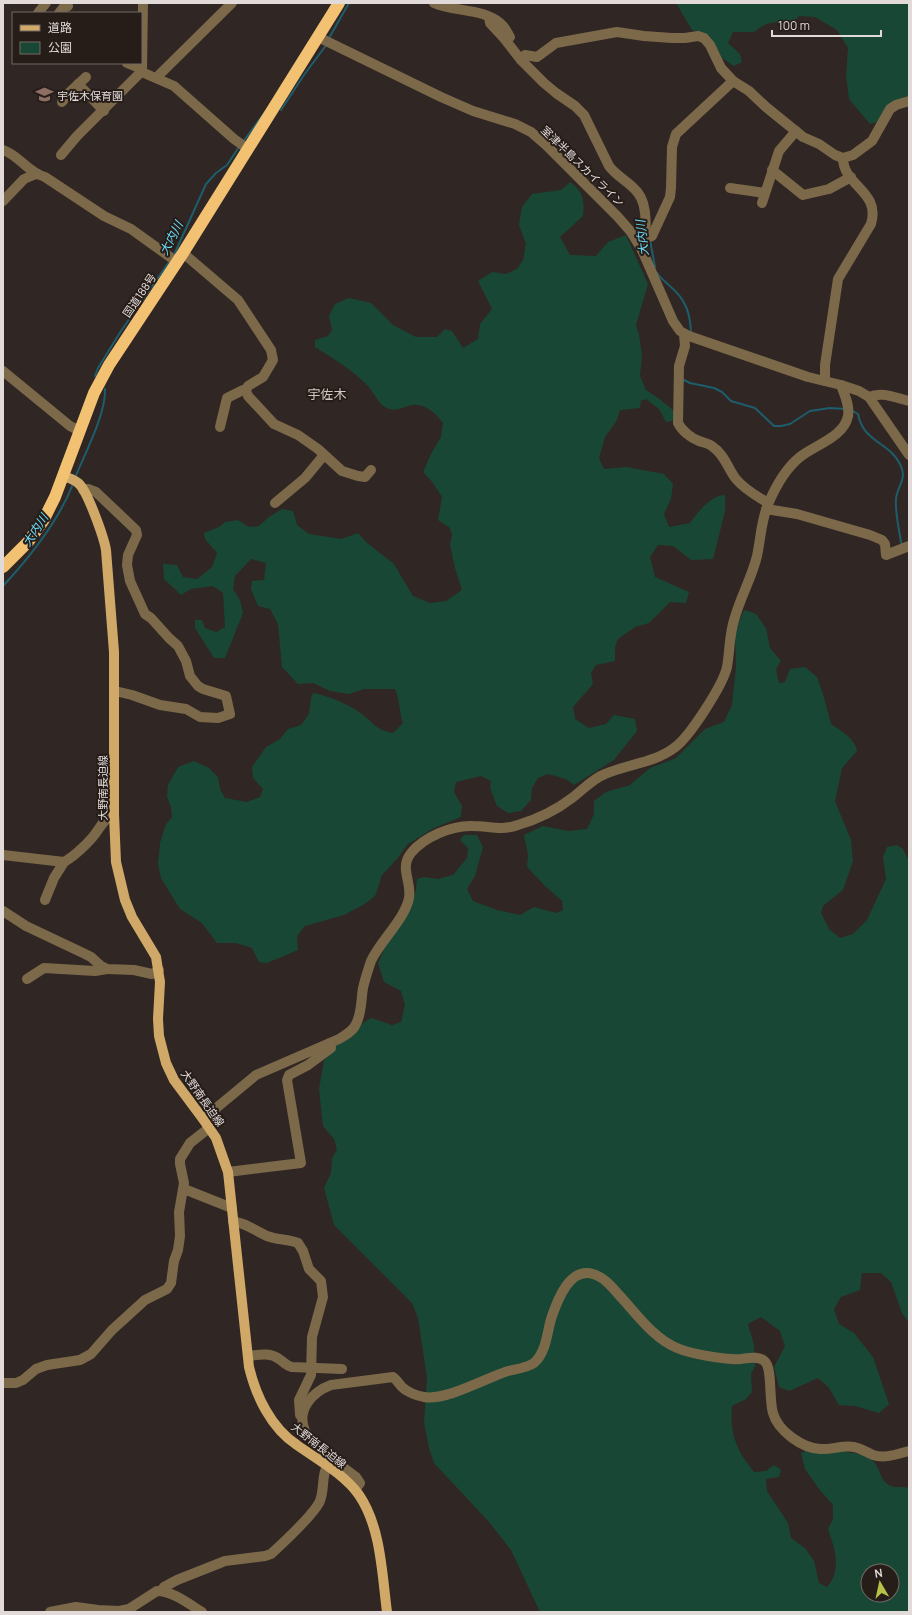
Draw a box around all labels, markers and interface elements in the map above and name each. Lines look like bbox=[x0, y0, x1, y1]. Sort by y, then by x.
legend bbox=[12, 12, 142, 64]
scale bar bbox=[772, 12, 881, 38]
text: 100 m bbox=[778, 17, 810, 34]
text: 道路 bbox=[48, 19, 72, 36]
text: 公園 bbox=[48, 39, 72, 56]
school or university icon: 宇佐木保育園 bbox=[34, 85, 54, 105]
place label: 宇佐木保育園 bbox=[57, 88, 123, 103]
street label: 室津半島スカイライン bbox=[538, 122, 628, 210]
water label: 大内川 bbox=[155, 216, 188, 258]
water label: 大内川 bbox=[631, 217, 652, 257]
street label: 国道188号 bbox=[119, 270, 159, 320]
district label: 宇佐木 bbox=[307, 385, 347, 403]
water label: 大内川 bbox=[18, 509, 53, 550]
street label: 大野南長迫線 bbox=[95, 755, 110, 821]
street label: 大野南長迫線 bbox=[178, 1067, 228, 1129]
street label: 大野南長迫線 bbox=[288, 1419, 350, 1471]
north arrow bbox=[860, 1563, 900, 1603]
text: N bbox=[873, 1565, 884, 1581]

